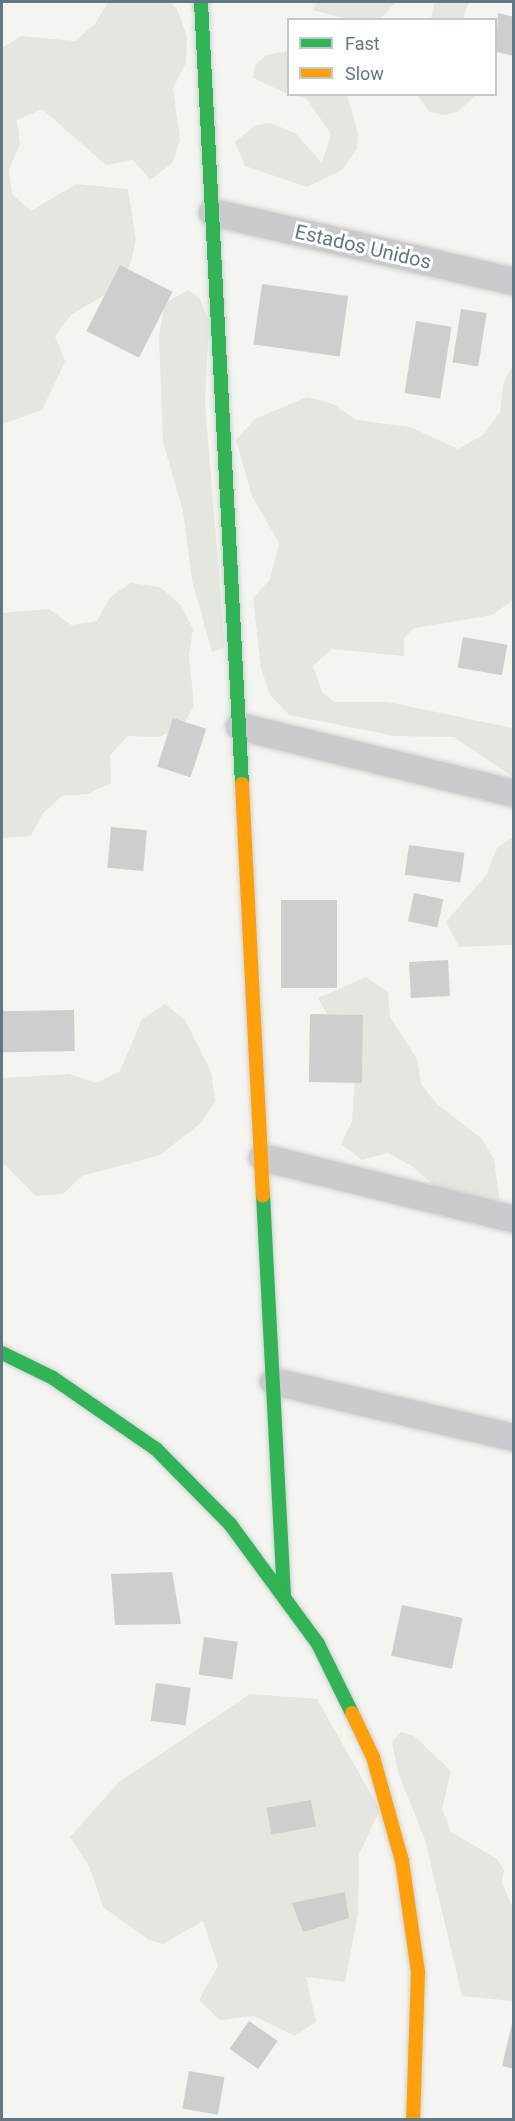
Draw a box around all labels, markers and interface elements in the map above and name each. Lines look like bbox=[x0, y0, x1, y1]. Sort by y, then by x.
legend bbox=[287, 18, 497, 96]
text: Fast bbox=[345, 33, 380, 54]
text: Slow bbox=[345, 63, 384, 84]
street label: Estados Unidos bbox=[293, 220, 433, 274]

